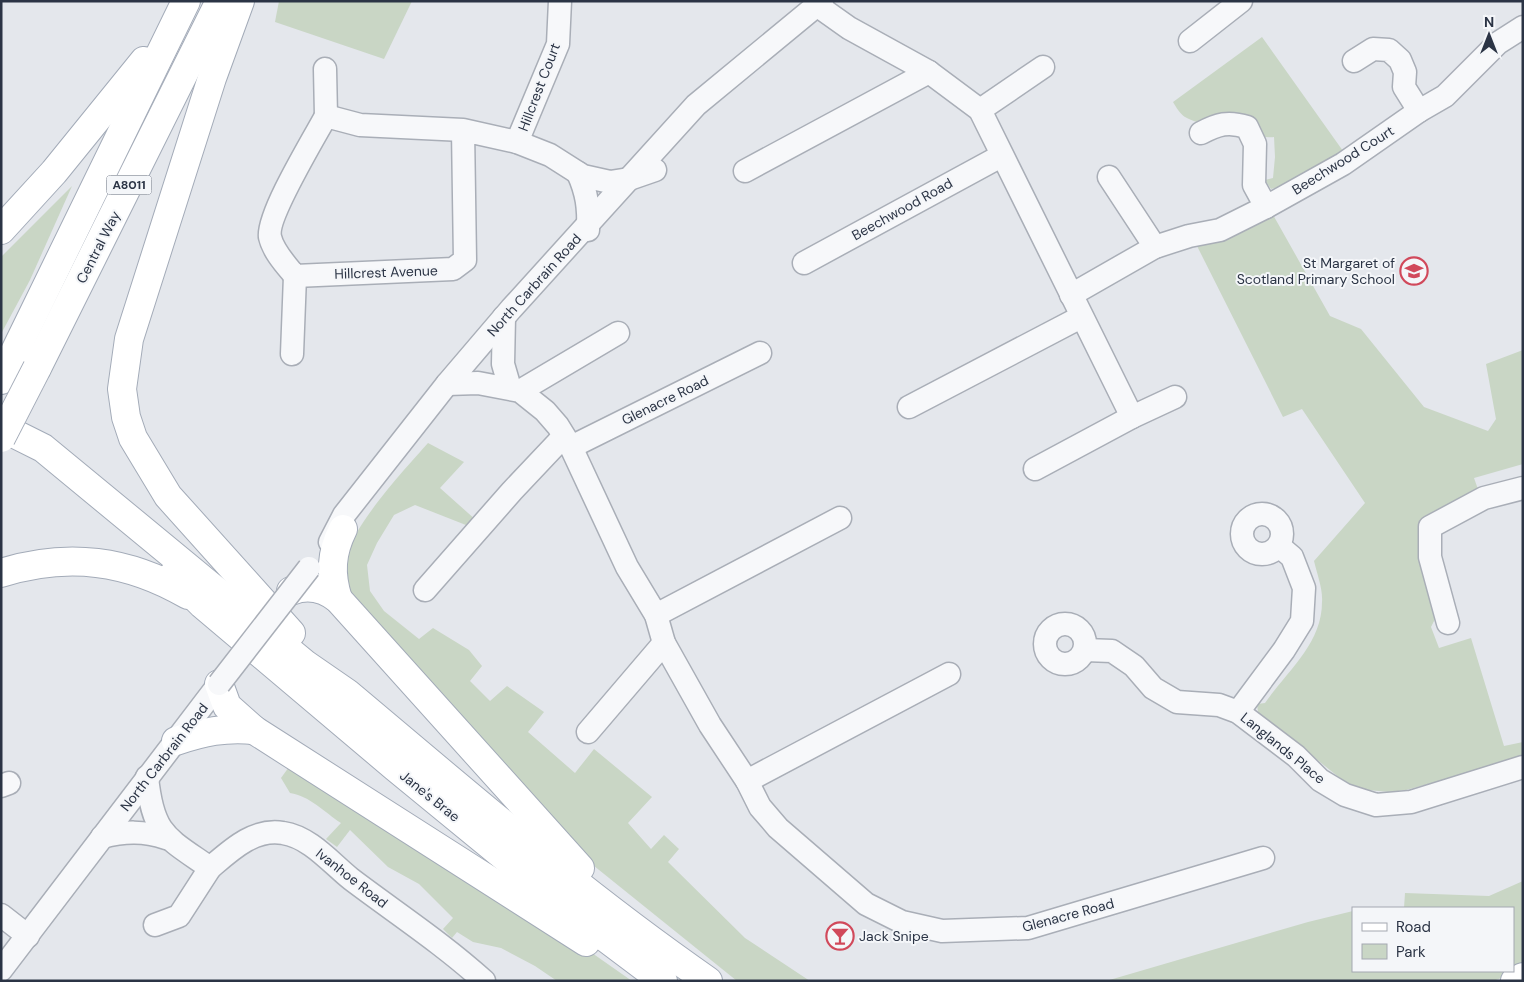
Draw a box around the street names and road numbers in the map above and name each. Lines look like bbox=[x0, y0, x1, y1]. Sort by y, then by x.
street label: Hillcrest Court bbox=[514, 40, 564, 134]
street label: Beechwood Court bbox=[1289, 121, 1397, 199]
street label: Beechwood Road bbox=[848, 174, 956, 244]
road number: A8011 bbox=[106, 176, 152, 194]
street label: Central Way bbox=[72, 207, 124, 286]
street label: North Carbrain Road bbox=[483, 230, 585, 340]
street label: Hillcrest Avenue bbox=[334, 261, 438, 283]
street label: Glenacre Road bbox=[619, 371, 711, 429]
street label: North Carbrain Road bbox=[116, 699, 212, 815]
street label: Langlands Place bbox=[1237, 708, 1329, 788]
street label: Jane's Brae bbox=[396, 766, 464, 826]
street label: Ivanhoe Road bbox=[312, 844, 392, 912]
street label: Glenacre Road bbox=[1020, 894, 1116, 936]

